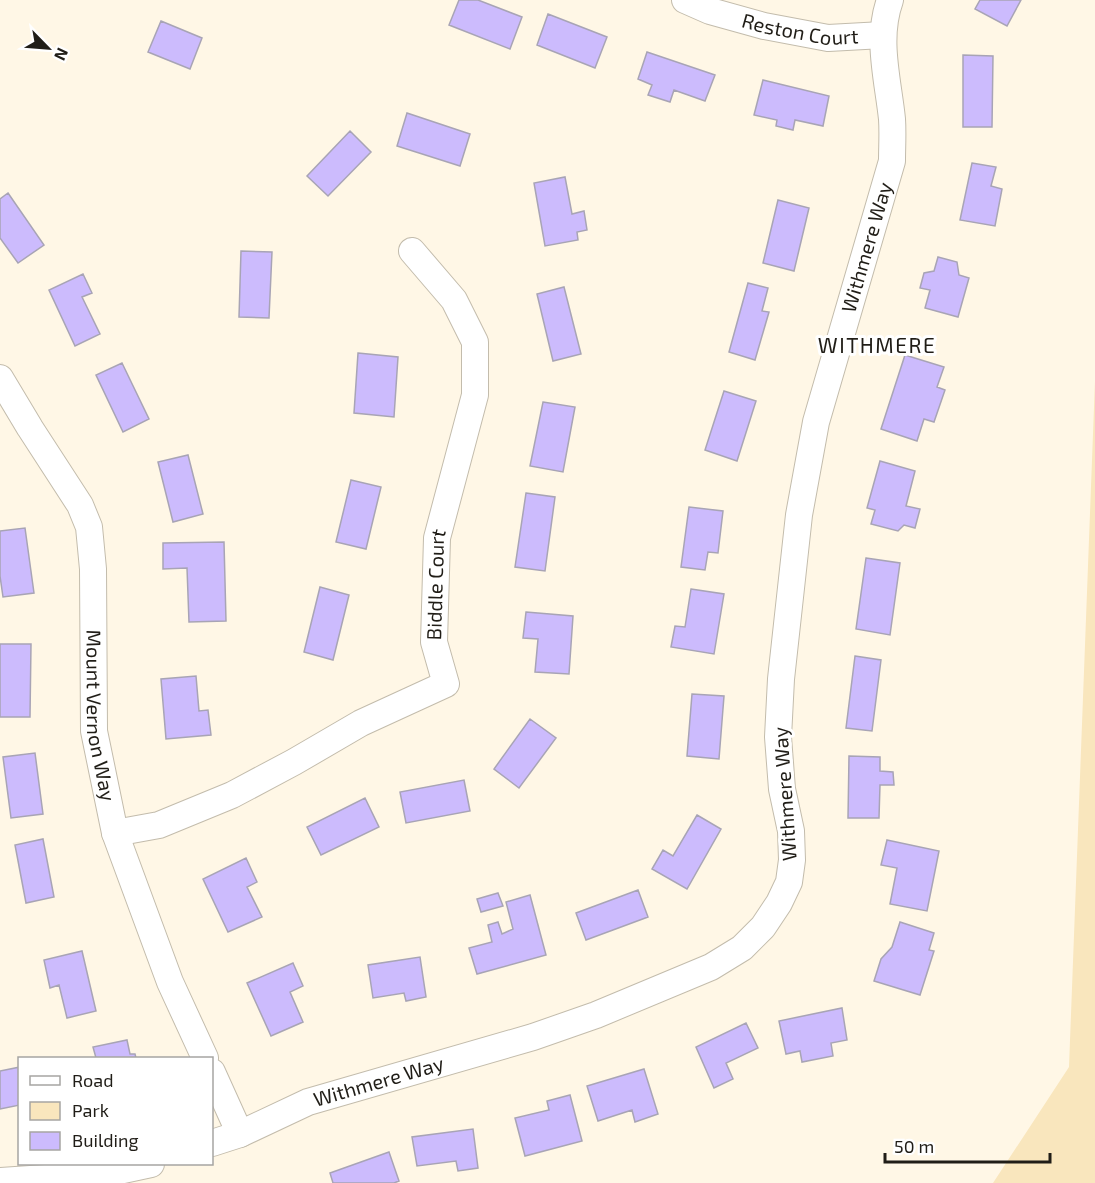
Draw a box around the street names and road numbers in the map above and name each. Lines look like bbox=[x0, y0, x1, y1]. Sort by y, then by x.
street label: Reston Court bbox=[739, 7, 860, 49]
street label: Withmere Way bbox=[836, 179, 896, 315]
street label: Biddle Court bbox=[421, 526, 450, 641]
street label: Mount Vernon Way bbox=[82, 629, 121, 804]
street label: Withmere Way bbox=[767, 726, 801, 862]
street label: Withmere Way bbox=[310, 1050, 447, 1111]

